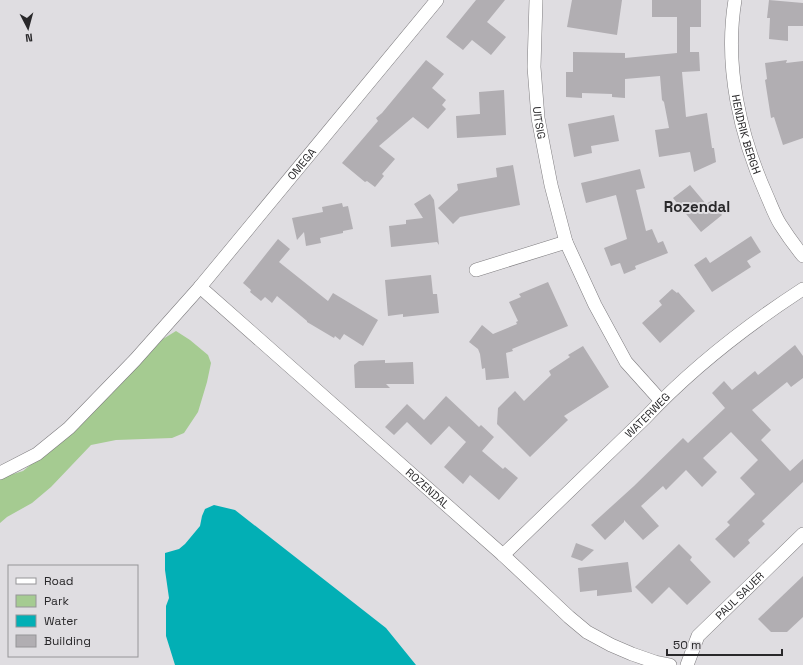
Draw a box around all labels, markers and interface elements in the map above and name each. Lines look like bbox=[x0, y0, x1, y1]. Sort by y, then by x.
north arrow bbox=[8, 8, 48, 48]
text: N bbox=[25, 31, 33, 45]
street label: HENDRIK BERGH bbox=[729, 93, 764, 176]
street label: UITSIG bbox=[530, 106, 549, 140]
street label: OMEGA bbox=[284, 145, 319, 183]
district label: Rozendal bbox=[664, 197, 730, 216]
street label: WATERWEG bbox=[622, 390, 673, 441]
street label: ROZENDAL bbox=[403, 465, 453, 512]
legend bbox=[8, 565, 138, 657]
street label: PAUL SAUER bbox=[712, 569, 767, 622]
text: Road bbox=[44, 573, 73, 589]
text: Park bbox=[44, 593, 69, 609]
text: Water bbox=[44, 613, 78, 629]
scale bar bbox=[667, 631, 782, 657]
text: Building bbox=[44, 633, 91, 649]
text: 50 m bbox=[673, 637, 701, 653]

